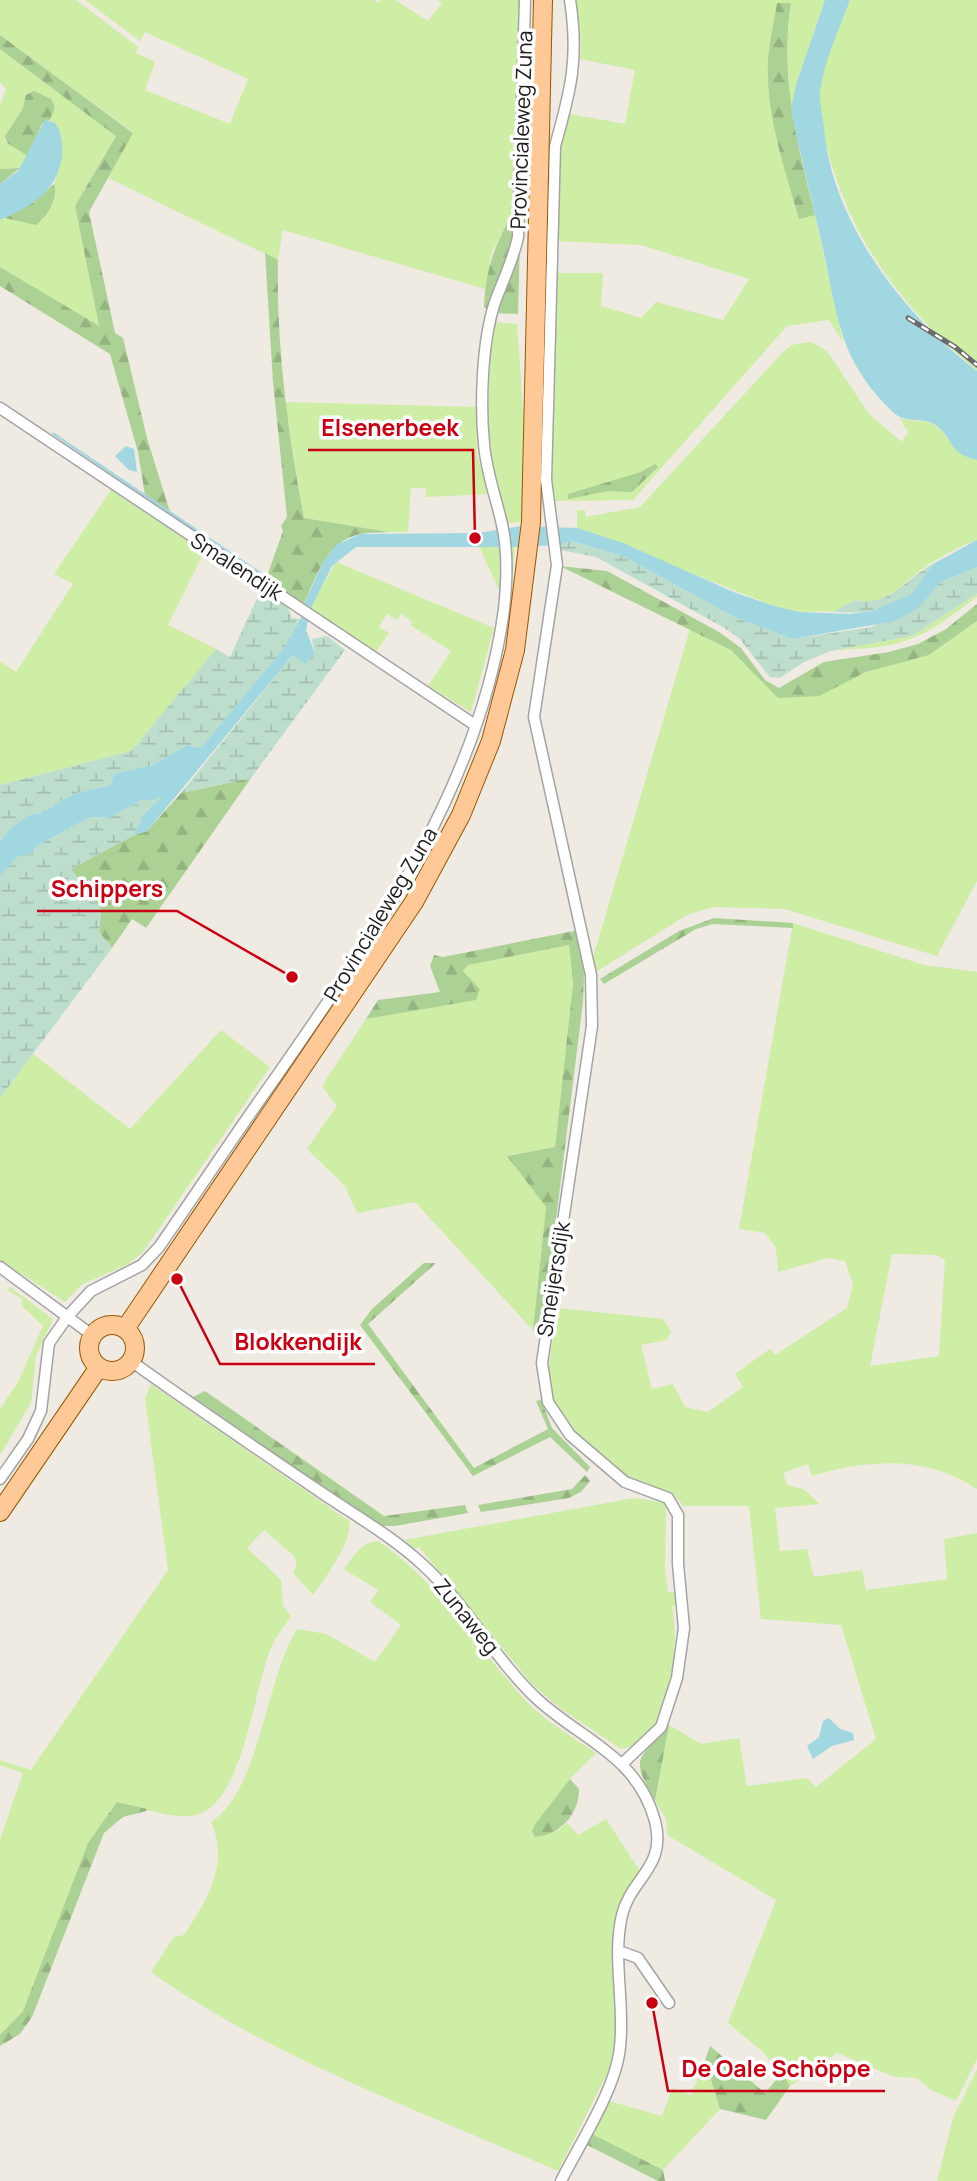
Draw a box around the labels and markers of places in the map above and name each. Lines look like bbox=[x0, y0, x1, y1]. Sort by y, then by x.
callout: Elsenerbeek bbox=[308, 406, 473, 450]
callout: Schippers bbox=[37, 867, 177, 911]
callout: Blokkendijk bbox=[220, 1320, 375, 1364]
callout: De Oale Schöppe bbox=[668, 2047, 885, 2091]

